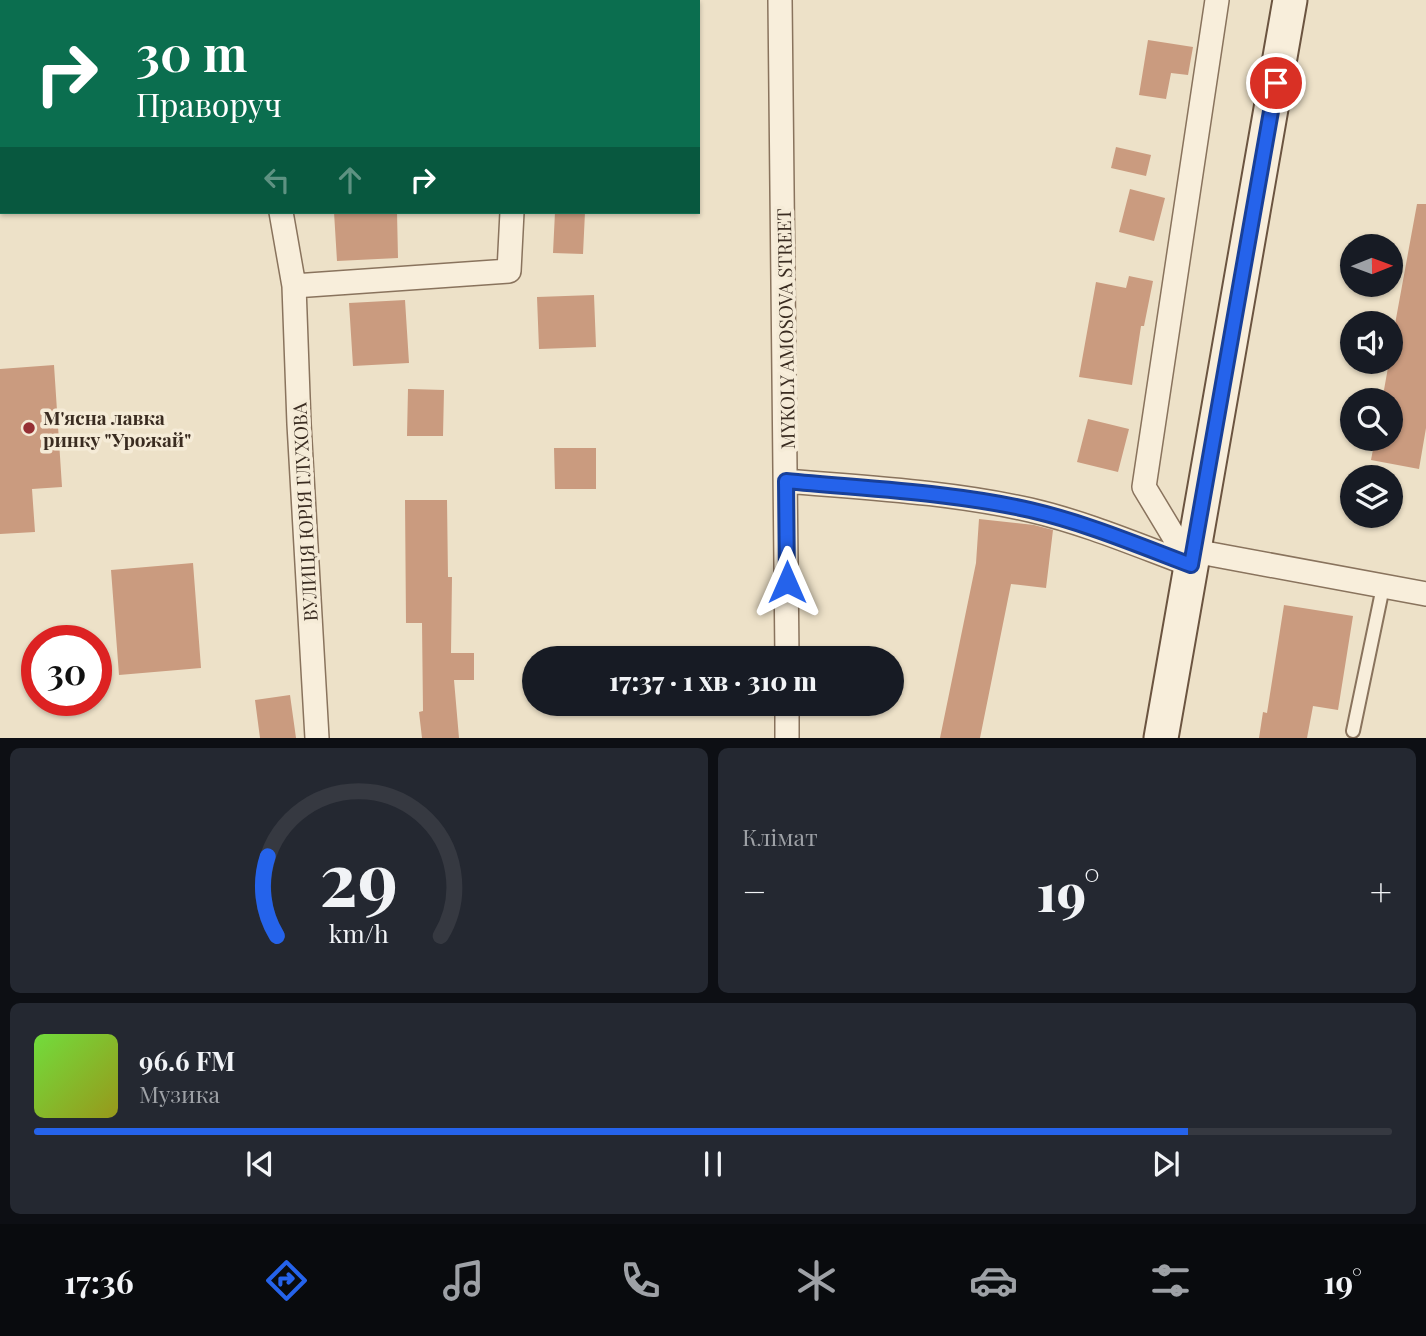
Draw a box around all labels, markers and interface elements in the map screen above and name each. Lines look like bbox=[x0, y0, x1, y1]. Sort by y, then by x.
text: 30 m bbox=[136, 19, 247, 84]
icon: right bbox=[21, 28, 112, 119]
pin bbox=[1246, 53, 1306, 113]
icon: arrive bbox=[1257, 64, 1295, 102]
text: Праворуч bbox=[136, 82, 282, 125]
icon: left bbox=[258, 161, 296, 199]
icon: ahead bbox=[331, 161, 369, 199]
icon: right bbox=[404, 161, 442, 199]
street label: MYKOLY AMOSOVA STREET bbox=[770, 208, 800, 450]
north arrow bbox=[1340, 234, 1404, 298]
map controls bbox=[1340, 234, 1403, 528]
button: sound bbox=[1340, 311, 1403, 374]
button: search bbox=[1340, 388, 1403, 451]
street label: ВУЛИЦЯ ЮРІЯ ГЛУХОВА bbox=[285, 401, 323, 622]
place label: М'ясна лавка ринку "Урожай" bbox=[43, 404, 191, 452]
marker: М'ясна лавка ринку "Урожай" bbox=[21, 420, 37, 436]
button: layers bbox=[1340, 465, 1403, 528]
position arrow bbox=[750, 545, 824, 619]
speed limit sign: 30 bbox=[21, 625, 112, 716]
text: 17:37 · 1 хв · 310 m bbox=[609, 663, 817, 698]
text: Клімат bbox=[742, 821, 818, 852]
text: 29 bbox=[320, 828, 398, 925]
text: 19° bbox=[1037, 856, 1100, 925]
text: − bbox=[742, 865, 767, 916]
text: + bbox=[1370, 865, 1392, 916]
text: km/h bbox=[329, 916, 389, 949]
text: 96.6 FM bbox=[139, 1043, 235, 1078]
text: Музика bbox=[139, 1078, 220, 1109]
icon: previous bbox=[241, 1145, 279, 1183]
icon: pause bbox=[694, 1145, 732, 1183]
icon: next bbox=[1147, 1145, 1185, 1183]
icon: directions bbox=[262, 1256, 311, 1305]
icon: music bbox=[439, 1256, 488, 1305]
icon: phone bbox=[616, 1256, 665, 1305]
icon: climate bbox=[792, 1256, 841, 1305]
icon: car bbox=[969, 1256, 1018, 1305]
icon: filters bbox=[1146, 1256, 1195, 1305]
text: 17:36 bbox=[64, 1259, 134, 1302]
text: 19° bbox=[1323, 1259, 1362, 1302]

